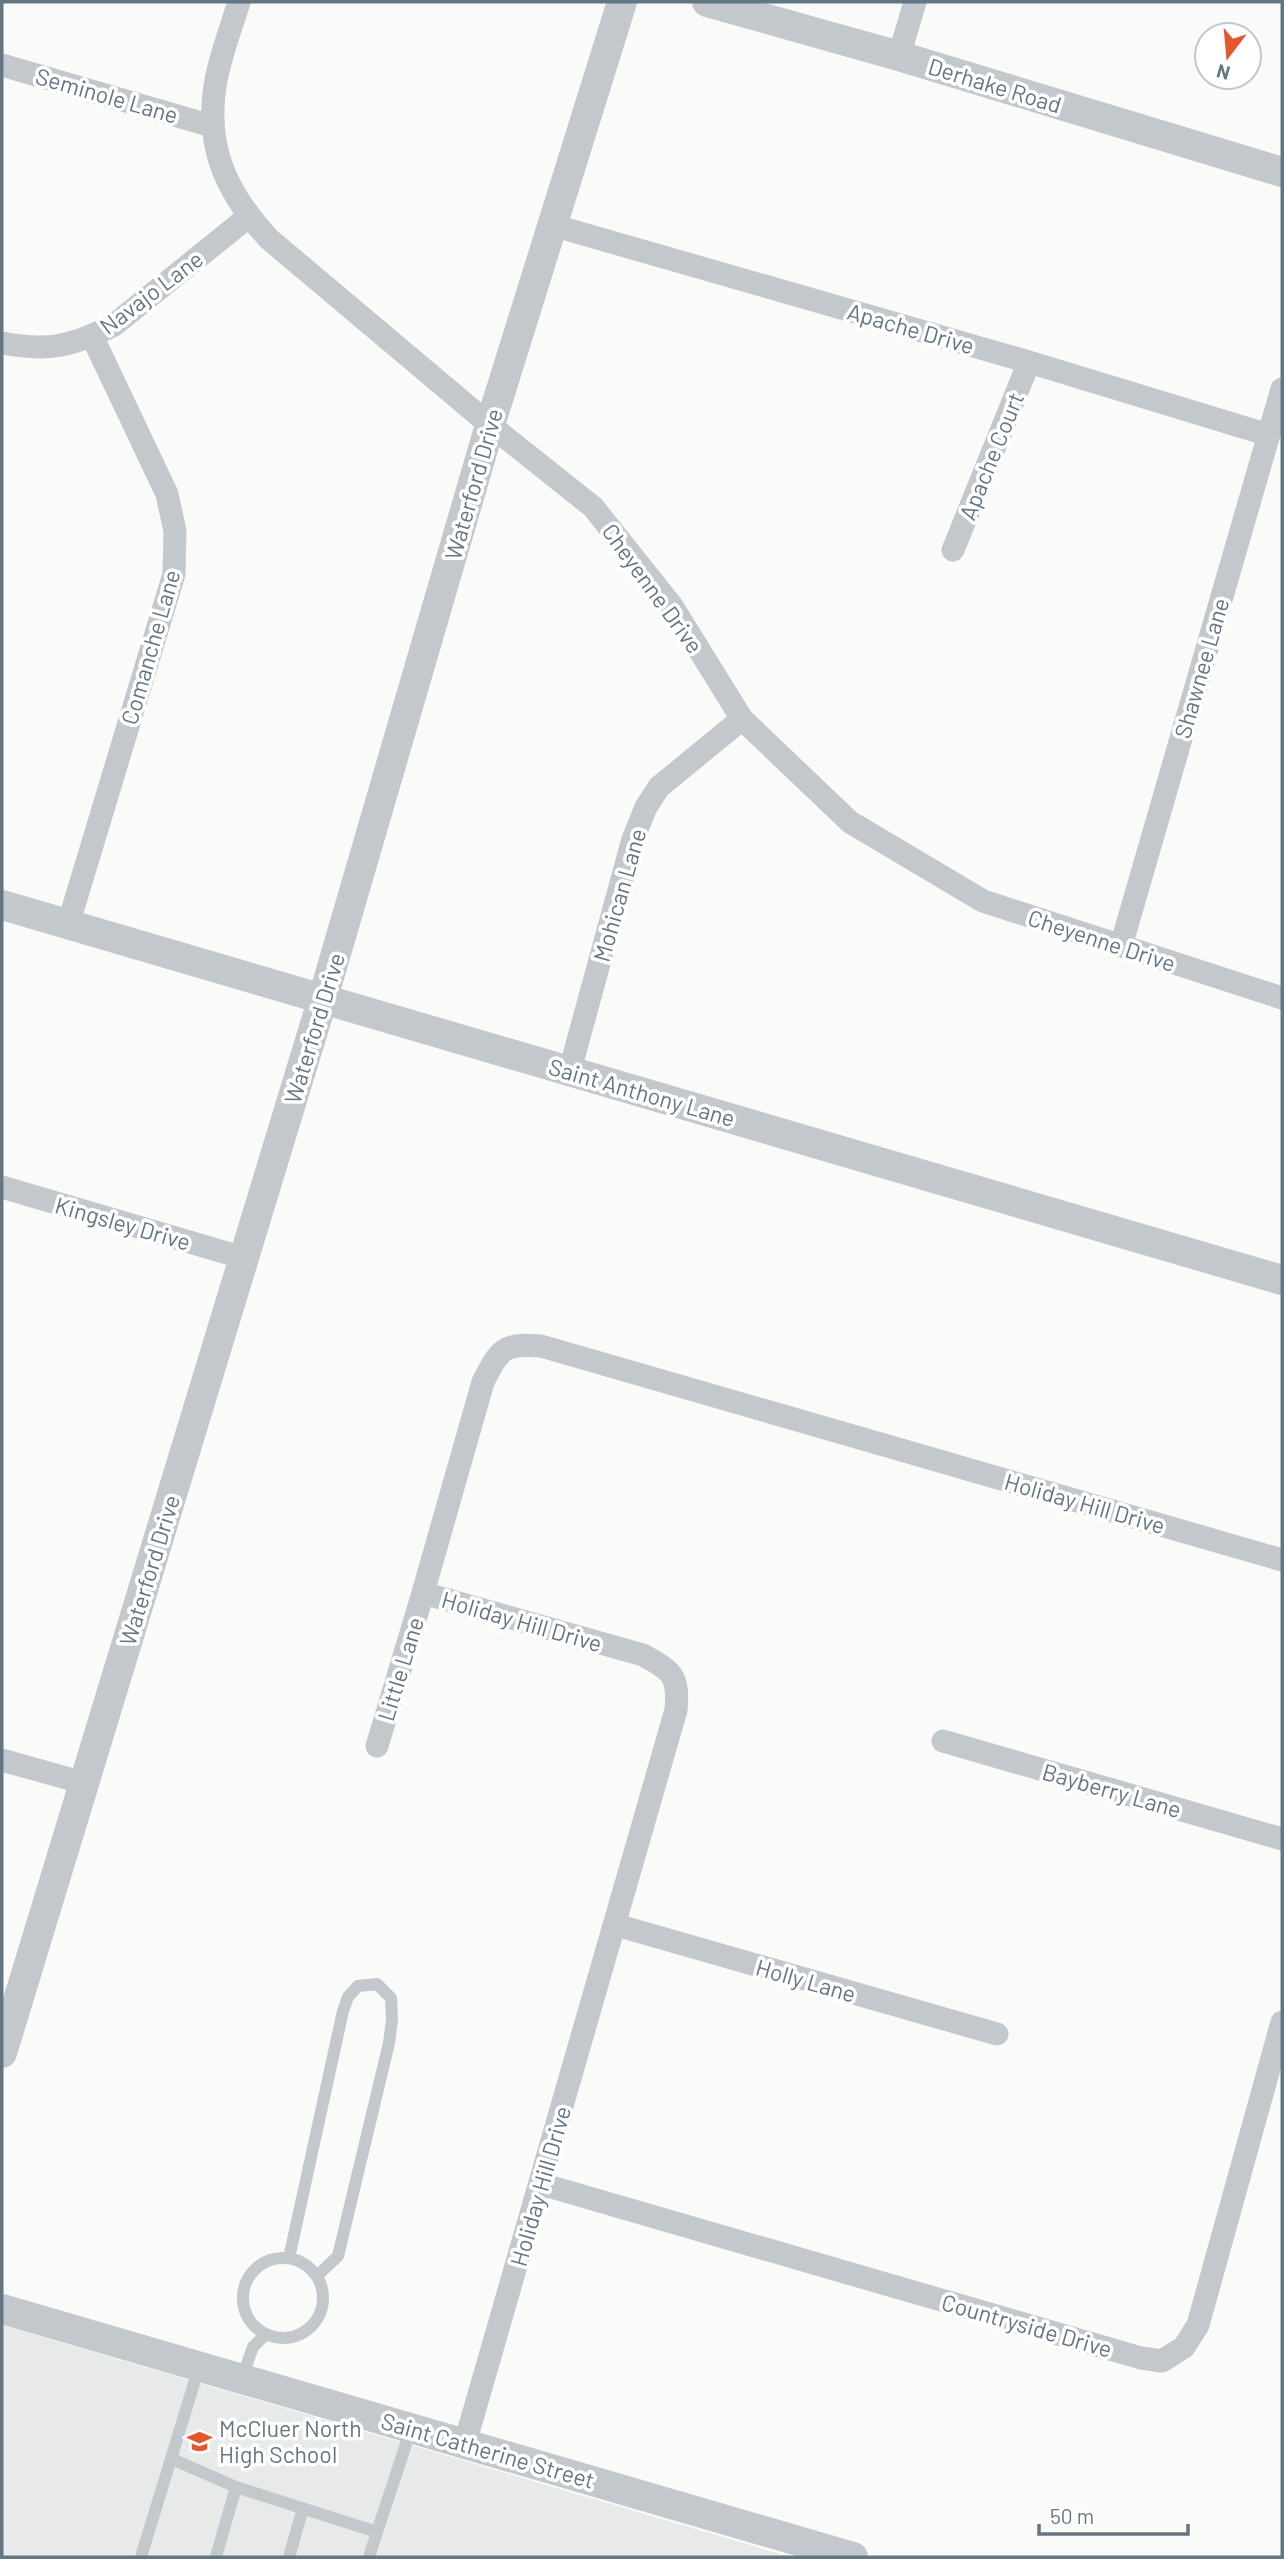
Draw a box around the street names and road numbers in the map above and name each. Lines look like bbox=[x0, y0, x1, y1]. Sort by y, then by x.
street label: Derhake Road bbox=[925, 51, 1065, 119]
street label: Seminole Lane bbox=[33, 61, 181, 129]
street label: Navajo Lane bbox=[94, 244, 208, 340]
street label: Apache Drive bbox=[844, 297, 978, 359]
street label: Apache Court bbox=[953, 388, 1029, 524]
street label: Waterford Drive bbox=[438, 405, 508, 563]
street label: Cheyenne Drive bbox=[597, 518, 709, 658]
street label: Comanche Lane bbox=[115, 566, 185, 728]
street label: Shawnee Lane bbox=[1168, 595, 1234, 741]
street label: Mohican Lane bbox=[587, 825, 651, 965]
street label: Cheyenne Drive bbox=[1025, 903, 1179, 977]
street label: Waterford Drive bbox=[278, 949, 350, 1107]
street label: Saint Anthony Lane bbox=[546, 1052, 738, 1132]
street label: Kingsley Drive bbox=[52, 1190, 194, 1256]
street label: Holiday Hill Drive bbox=[1002, 1467, 1168, 1539]
street label: Waterford Drive bbox=[113, 1491, 185, 1649]
street label: Holiday Hill Drive bbox=[439, 1585, 605, 1657]
street label: Little Lane bbox=[371, 1614, 429, 1724]
street label: Bayberry Lane bbox=[1039, 1757, 1185, 1823]
street label: Holly Lane bbox=[753, 1952, 859, 2008]
street label: Holiday Hill Drive bbox=[504, 2103, 576, 2269]
street label: Countryside Drive bbox=[939, 2287, 1115, 2363]
street label: Saint Catherine Street bbox=[378, 2406, 598, 2494]

